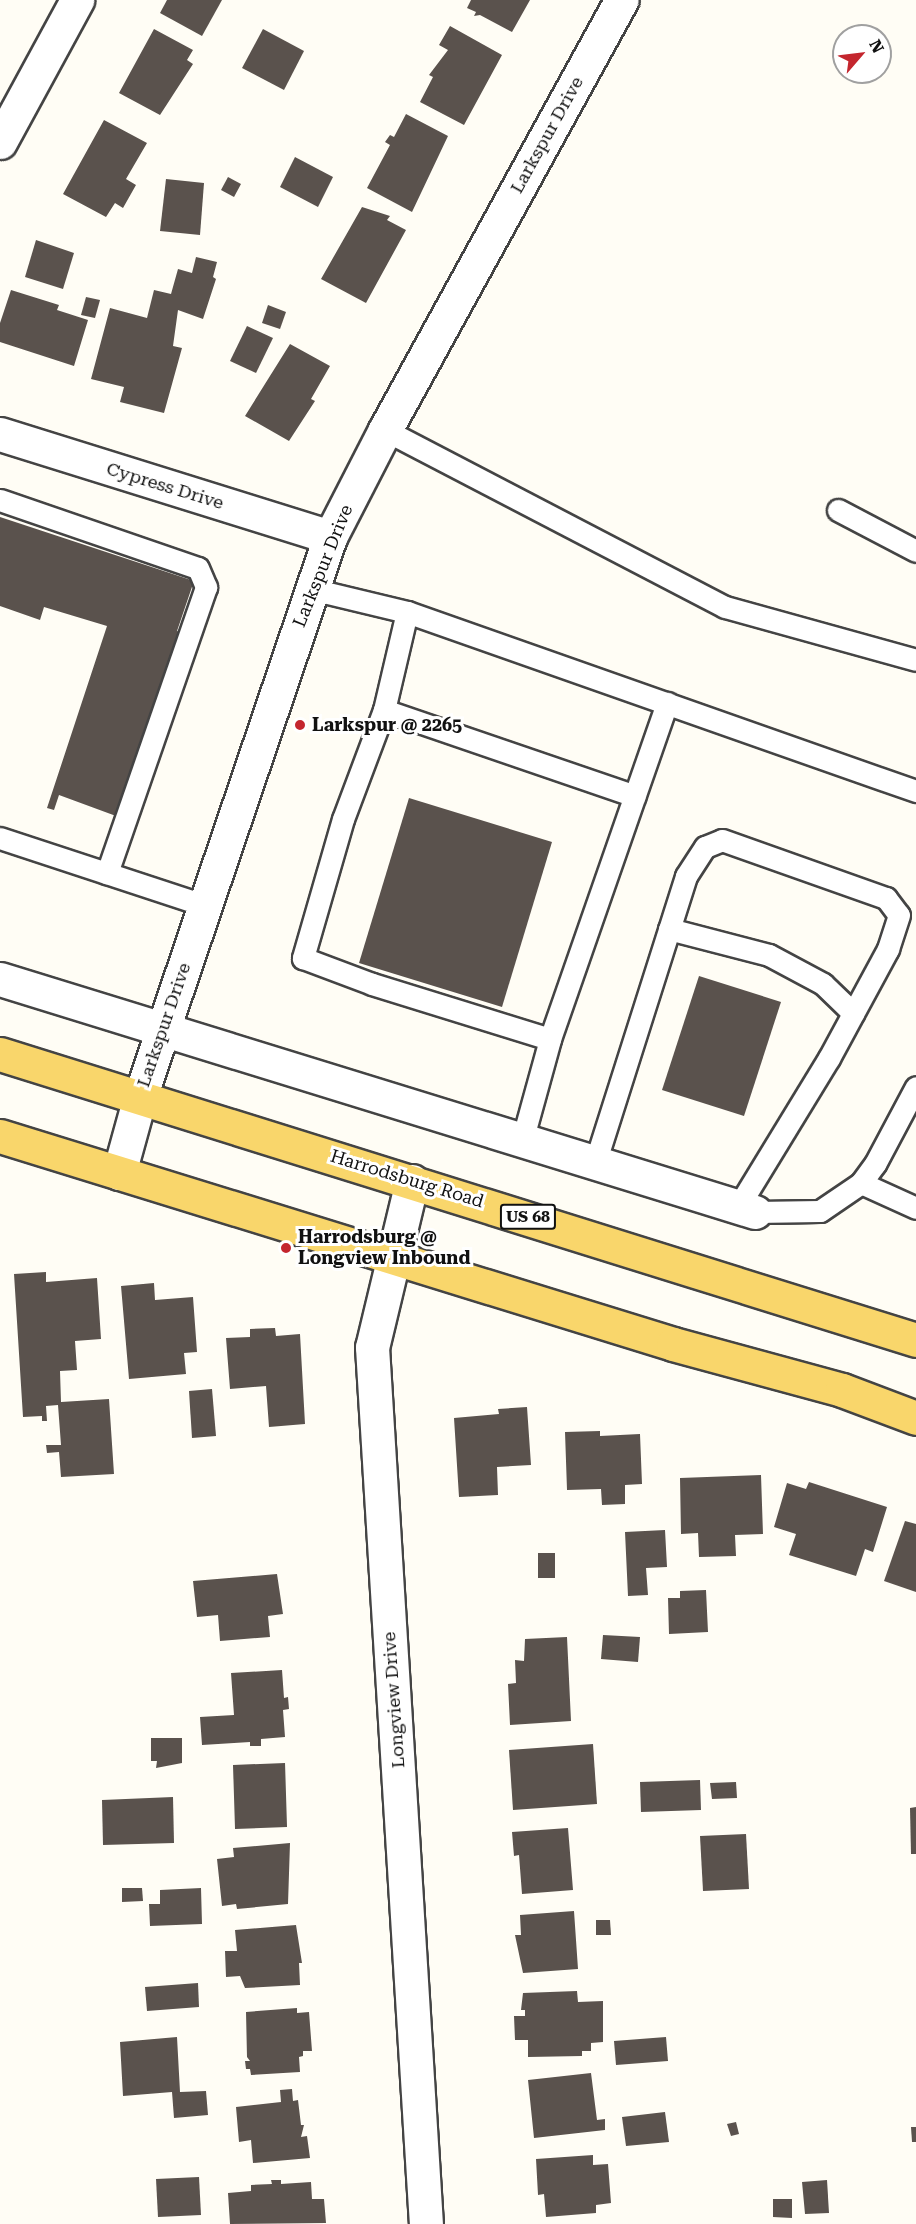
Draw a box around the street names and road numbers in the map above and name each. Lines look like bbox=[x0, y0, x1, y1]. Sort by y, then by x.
street label: Larkspur Drive bbox=[506, 73, 588, 197]
street label: Cypress Drive bbox=[104, 458, 226, 514]
street label: Larkspur Drive bbox=[289, 502, 357, 630]
street label: Larkspur Drive bbox=[133, 960, 195, 1090]
street label: Harrodsburg Road bbox=[328, 1145, 486, 1213]
road number: US 68 bbox=[500, 1204, 556, 1230]
street label: Longview Drive bbox=[378, 1631, 410, 1769]

